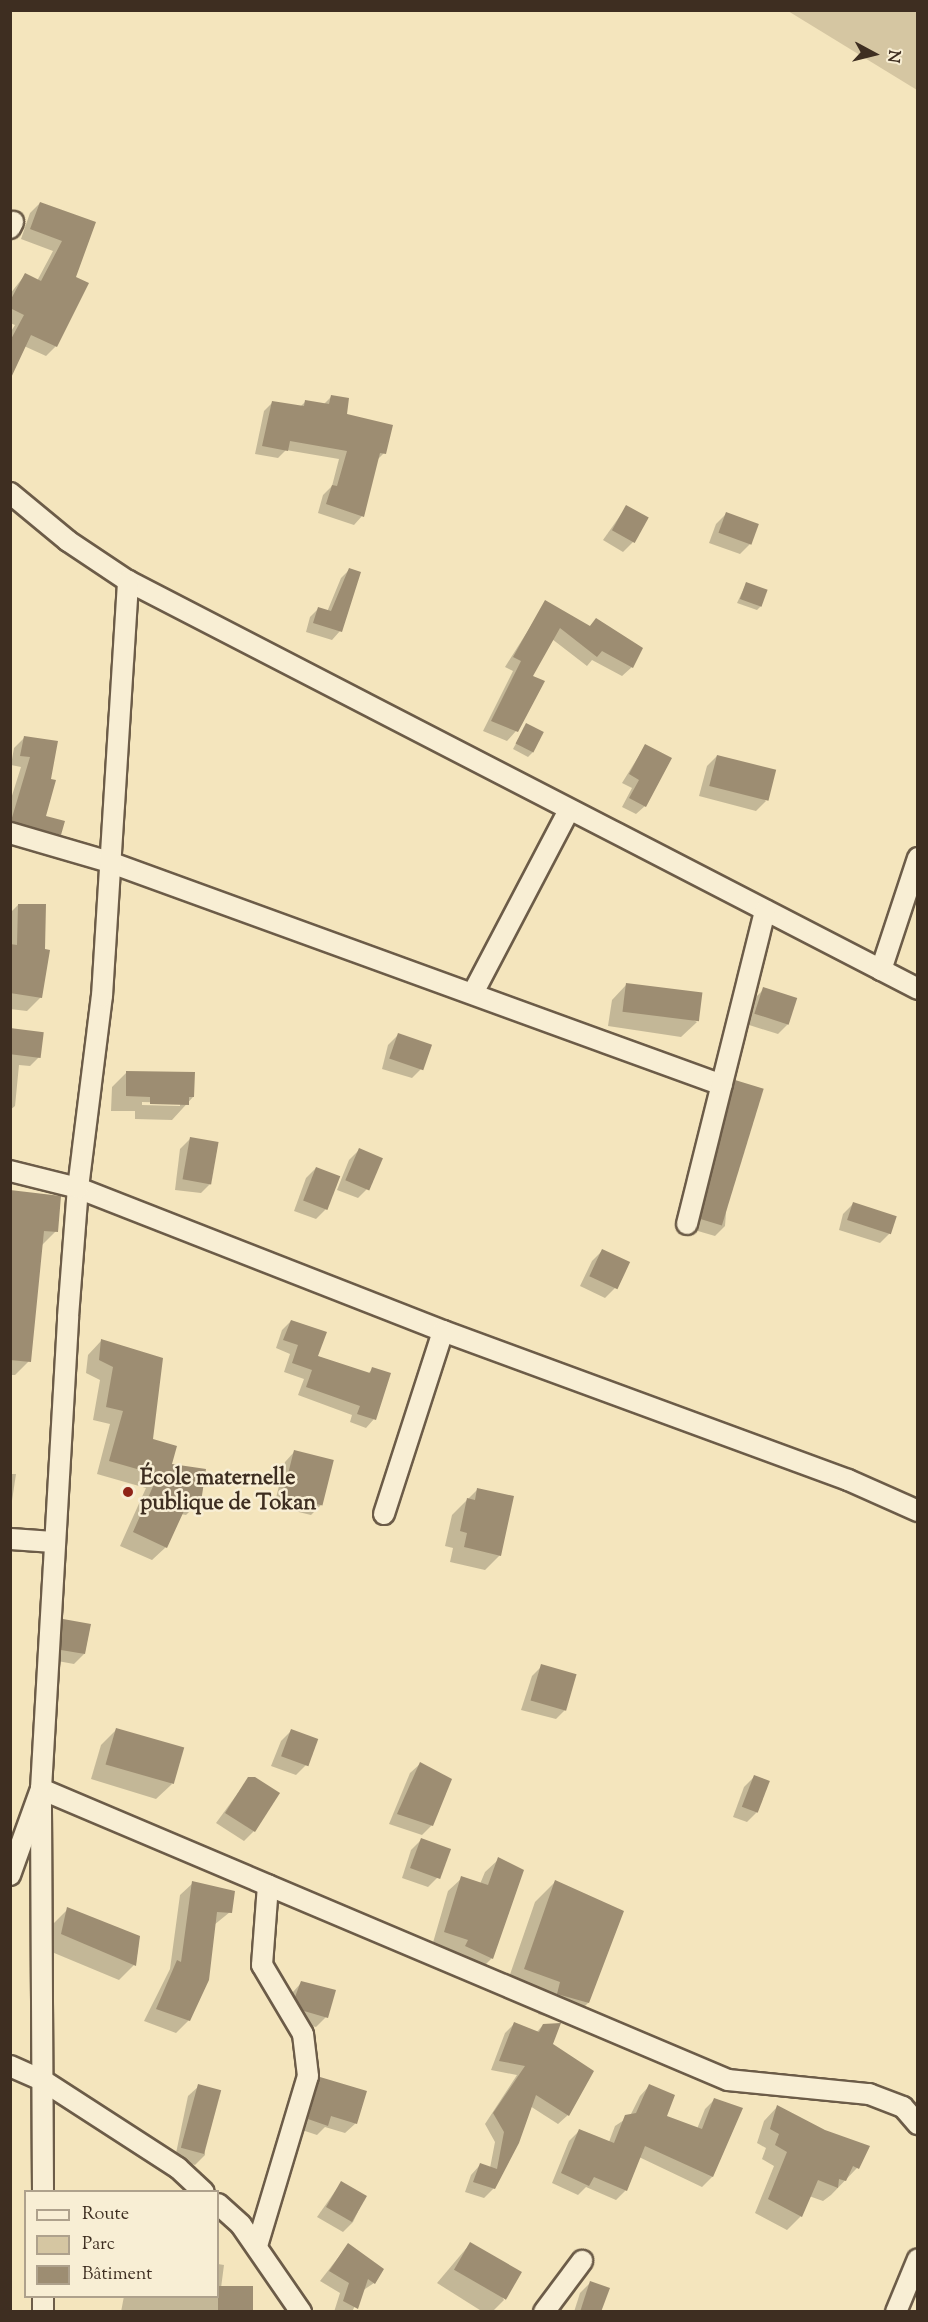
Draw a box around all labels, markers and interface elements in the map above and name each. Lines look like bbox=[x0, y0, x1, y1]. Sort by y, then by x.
north arrow bbox=[844, 24, 904, 84]
text: N bbox=[880, 49, 905, 64]
place label: École maternelle publique de Tokan bbox=[140, 1466, 316, 1518]
marker: École maternelle publique de Tokan bbox=[121, 1485, 135, 1499]
legend bbox=[24, 2190, 219, 2298]
text: Route bbox=[82, 2202, 129, 2228]
text: Parc bbox=[82, 2232, 115, 2258]
text: Bâtiment bbox=[82, 2262, 152, 2288]

